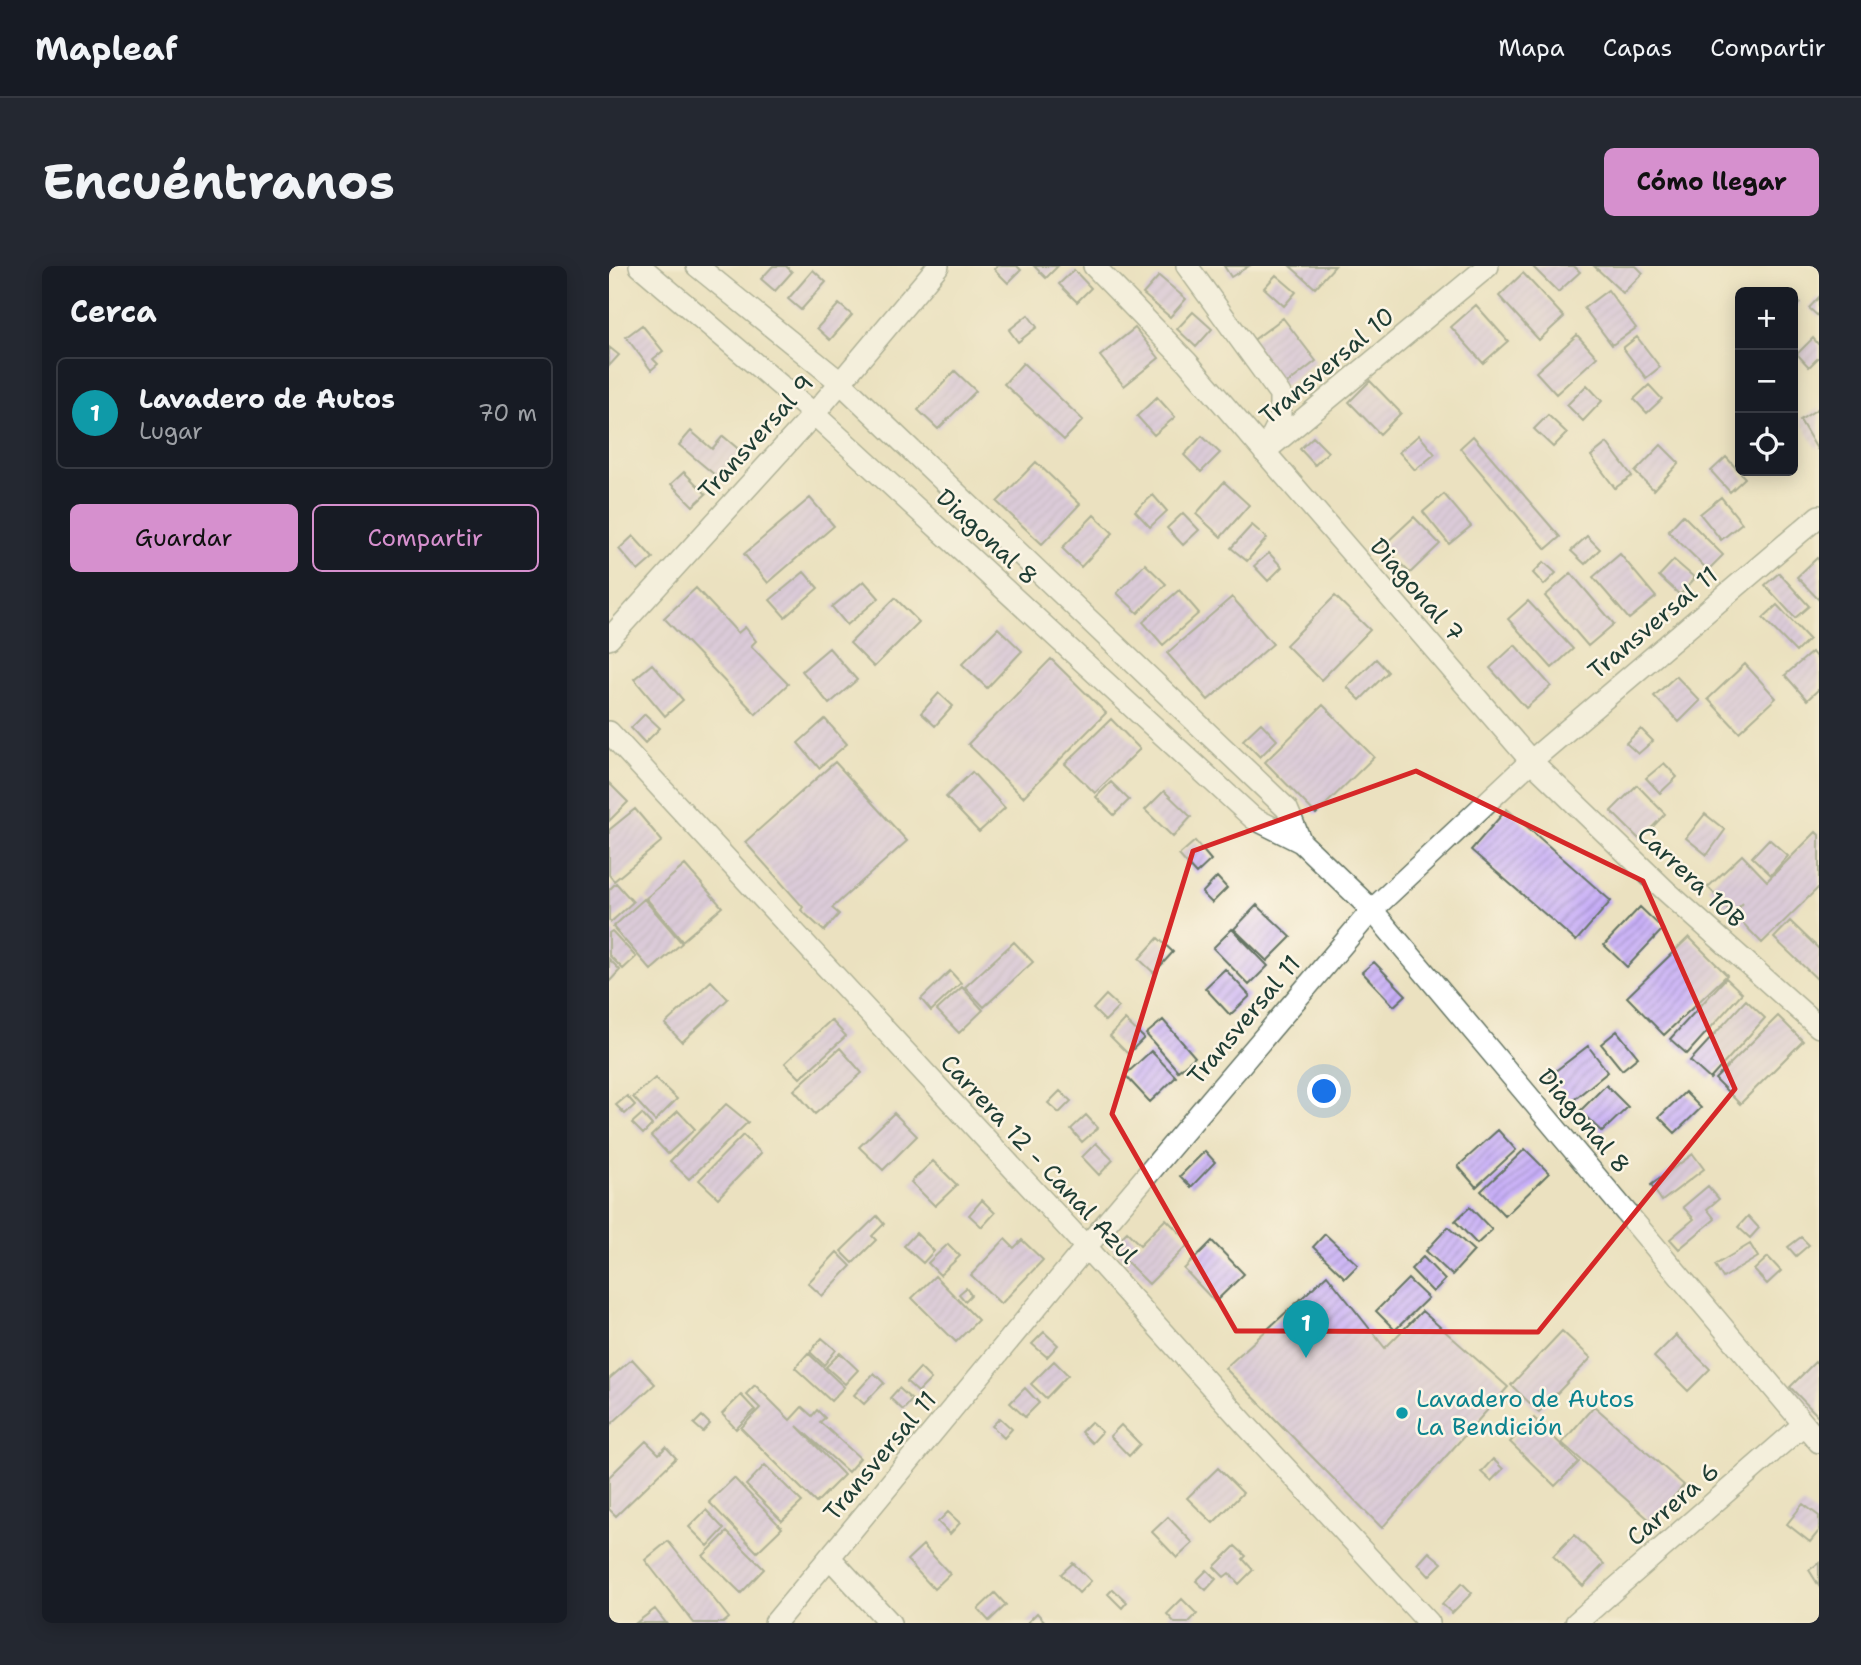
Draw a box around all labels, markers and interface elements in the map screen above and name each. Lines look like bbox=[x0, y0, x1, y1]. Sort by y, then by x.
text: Mapleaf bbox=[35, 26, 178, 71]
text: Mapa bbox=[1498, 32, 1565, 64]
text: Capas bbox=[1603, 32, 1672, 64]
text: Compartir bbox=[1710, 32, 1826, 64]
button: Cómo llegar bbox=[1604, 148, 1819, 216]
text: Encuéntranos bbox=[42, 149, 395, 215]
map controls bbox=[1735, 287, 1798, 476]
button: + bbox=[1735, 287, 1798, 350]
text: Cerca bbox=[70, 291, 157, 332]
street label: Transversal 10 bbox=[1253, 300, 1401, 432]
button: − bbox=[1735, 350, 1798, 413]
street label: Transversal 9 bbox=[691, 368, 821, 506]
text: Lavadero de Autos bbox=[139, 381, 395, 416]
text: 1 bbox=[90, 398, 100, 428]
text: 70 m bbox=[478, 398, 537, 428]
button: locate bbox=[1735, 413, 1798, 476]
text: Lugar bbox=[139, 416, 203, 446]
street label: Diagonal 8 bbox=[929, 482, 1045, 592]
button: Guardar bbox=[70, 504, 298, 572]
button: Compartir bbox=[312, 504, 539, 572]
street label: Diagonal 7 bbox=[1363, 531, 1471, 649]
street label: Transversal 11 bbox=[1581, 559, 1725, 687]
street label: Carrera 10B bbox=[1630, 819, 1752, 935]
street label: Transversal 11 bbox=[1180, 948, 1308, 1092]
street label: Carrera 12 - Canal Azul bbox=[933, 1047, 1145, 1271]
street label: Diagonal 8 bbox=[1531, 1062, 1637, 1180]
your location bbox=[1307, 1074, 1341, 1108]
pin: 1 bbox=[1283, 1300, 1329, 1358]
place label: Lavadero de Autos La Bendición bbox=[1416, 1383, 1635, 1443]
street label: Transversal 11 bbox=[816, 1384, 944, 1528]
marker: Lavadero de Autos La Bendición bbox=[1394, 1405, 1410, 1421]
street label: Carrera 6 bbox=[1620, 1455, 1726, 1553]

